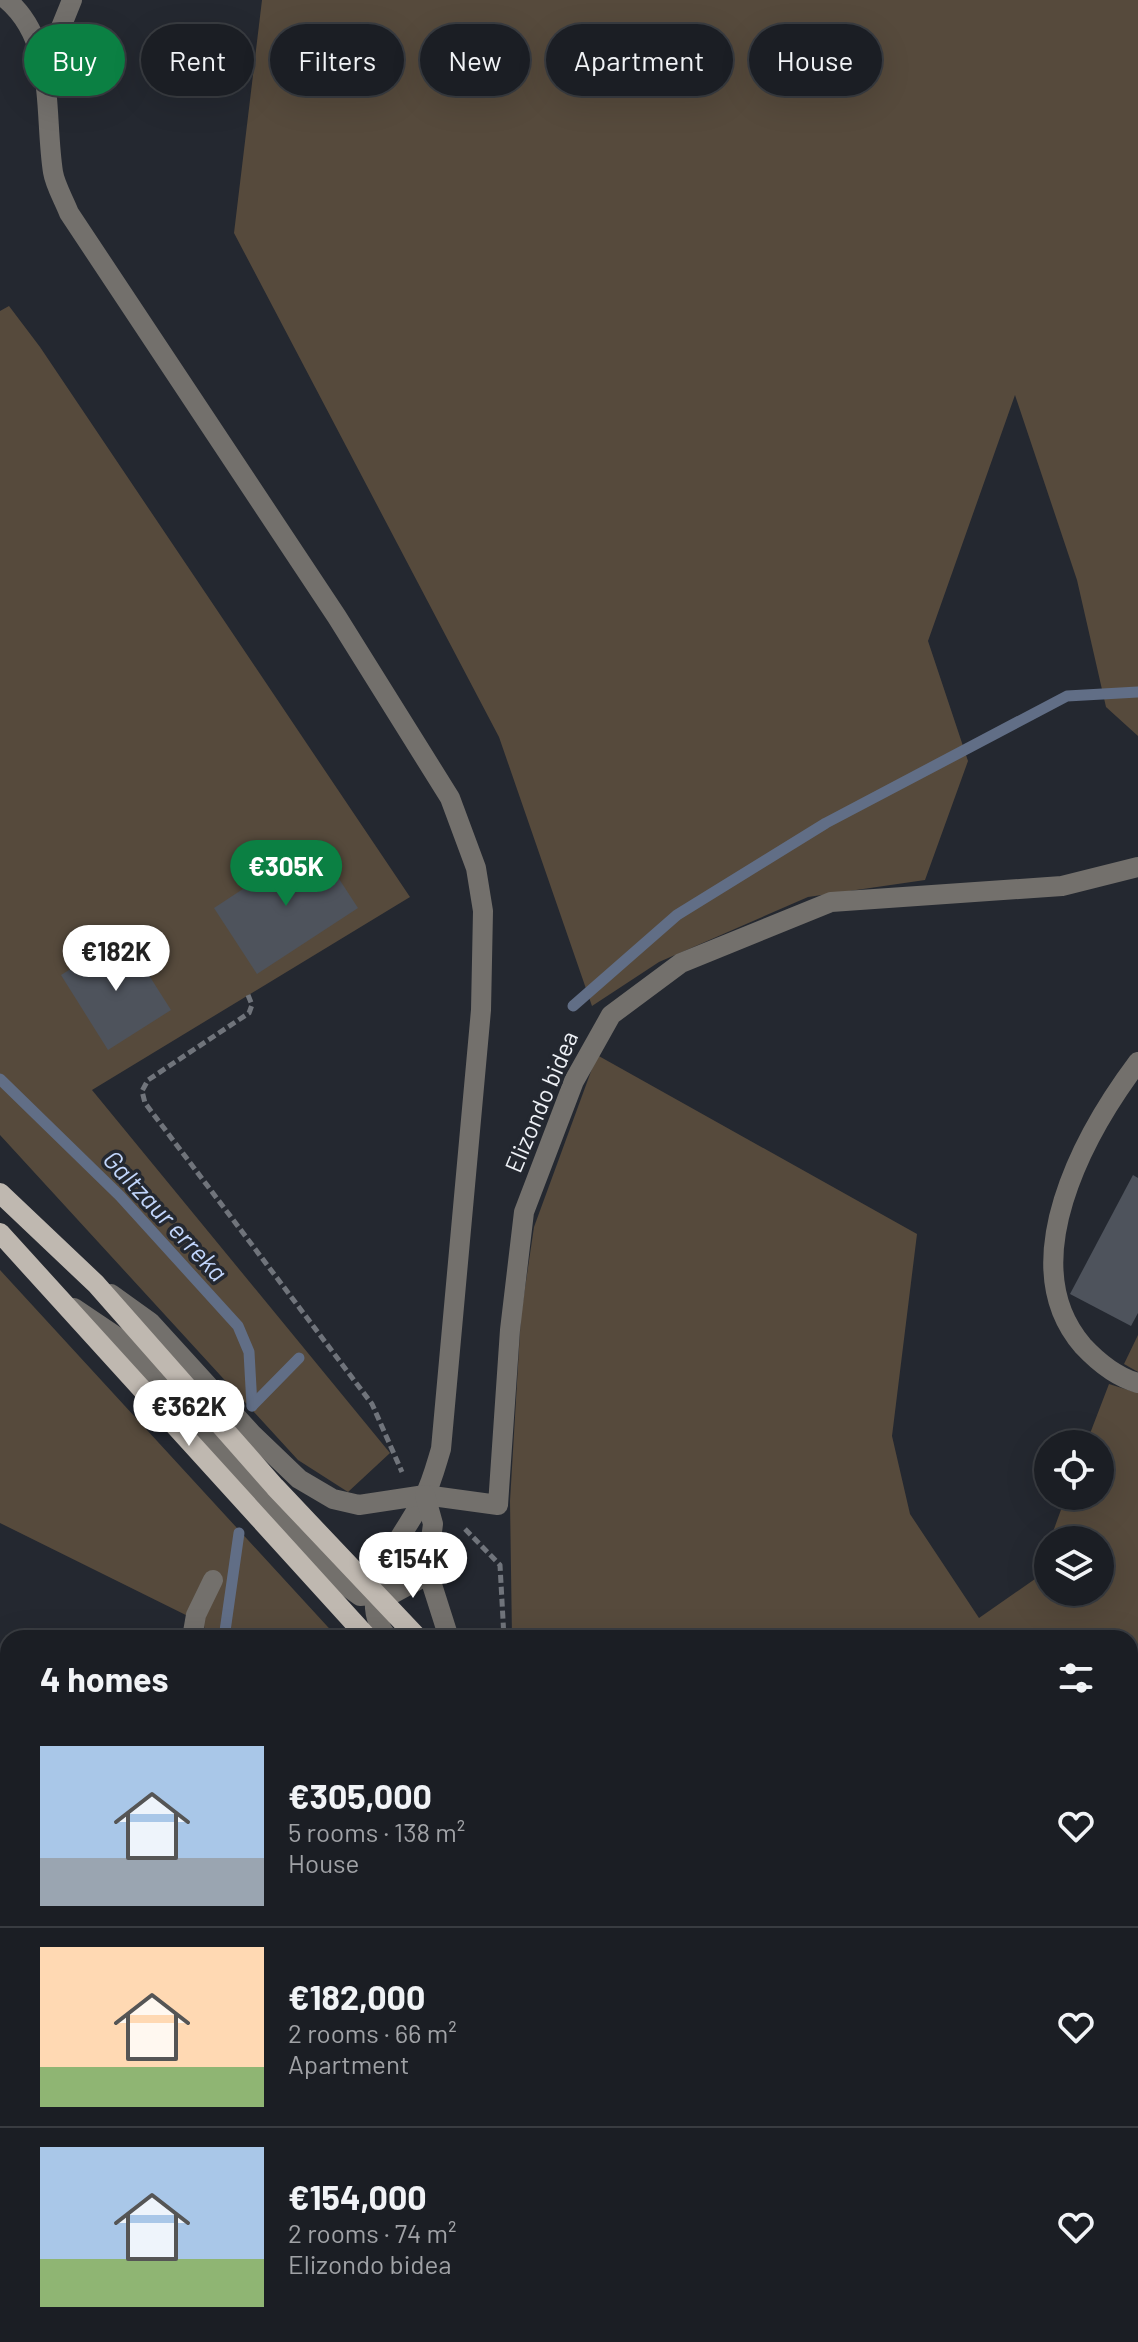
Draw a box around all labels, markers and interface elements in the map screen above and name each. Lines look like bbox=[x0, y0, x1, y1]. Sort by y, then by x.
chip: Buy bbox=[24, 24, 125, 96]
chip: Rent bbox=[141, 24, 254, 96]
chip: Filters bbox=[270, 24, 404, 96]
chip: New bbox=[420, 24, 530, 96]
chip: Apartment bbox=[546, 24, 733, 96]
chip: House bbox=[749, 24, 882, 96]
pin: €305K bbox=[230, 840, 342, 908]
text: €305K bbox=[248, 850, 324, 881]
pin: €182K bbox=[60, 925, 172, 993]
text: €182K bbox=[81, 935, 151, 966]
street label: Elizondo bidea bbox=[498, 1026, 583, 1177]
water label: Galtzaur erreka bbox=[98, 1143, 235, 1287]
pin: €362K bbox=[133, 1380, 245, 1448]
text: €362K bbox=[151, 1390, 227, 1421]
map controls bbox=[1034, 1430, 1114, 1606]
button: locate bbox=[1034, 1430, 1114, 1510]
button: layers bbox=[1034, 1526, 1114, 1606]
pin: €154K bbox=[357, 1532, 469, 1600]
text: €154K bbox=[377, 1542, 449, 1573]
icon: filters bbox=[1054, 1656, 1098, 1700]
text: 4 homes bbox=[40, 1658, 169, 1699]
text: €305,000 bbox=[288, 1775, 432, 1816]
icon: home bbox=[104, 1778, 200, 1874]
icon: heart bbox=[1054, 1804, 1098, 1848]
text: 5 rooms · 138 m² bbox=[288, 1816, 465, 1847]
text: House bbox=[288, 1847, 359, 1878]
text: €182,000 bbox=[288, 1976, 425, 2017]
icon: home bbox=[104, 1979, 200, 2075]
icon: heart bbox=[1054, 2005, 1098, 2049]
text: 2 rooms · 66 m² bbox=[288, 2017, 457, 2048]
text: Apartment bbox=[288, 2048, 409, 2079]
text: €154,000 bbox=[288, 2176, 427, 2217]
icon: home bbox=[104, 2179, 200, 2275]
icon: heart bbox=[1054, 2205, 1098, 2249]
text: 2 rooms · 74 m² bbox=[288, 2217, 456, 2248]
text: Elizondo bidea bbox=[288, 2248, 452, 2279]

